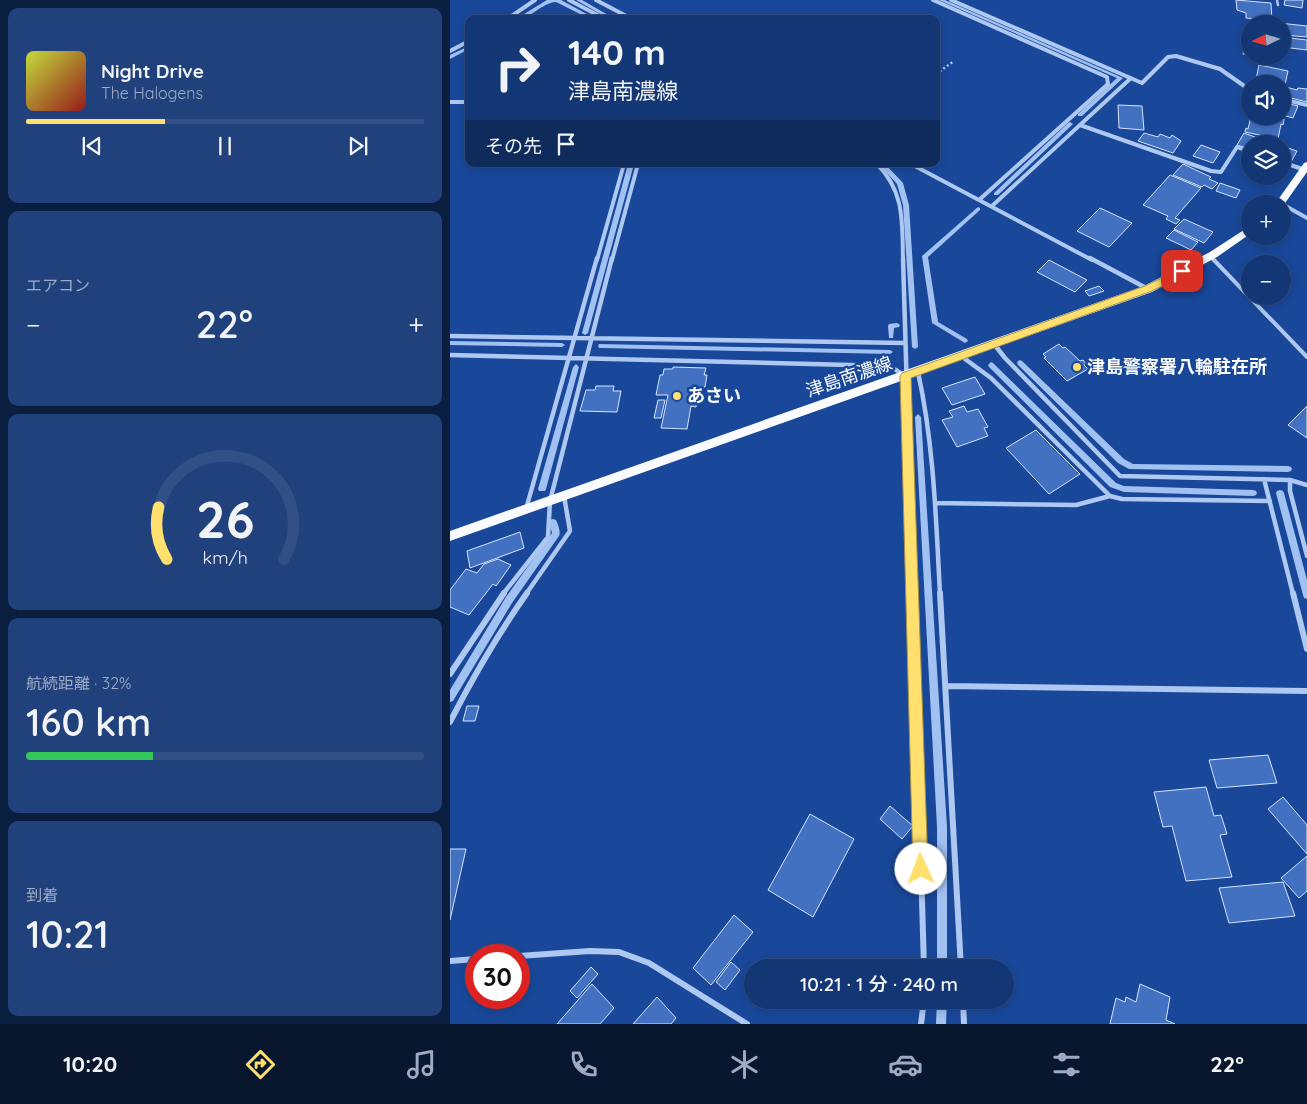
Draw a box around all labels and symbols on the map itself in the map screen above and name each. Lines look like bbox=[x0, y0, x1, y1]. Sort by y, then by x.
north arrow bbox=[1241, 15, 1291, 65]
pin bbox=[1161, 250, 1203, 292]
street label: 津島南濃線 bbox=[803, 351, 895, 402]
place label: 津島警察署八輪駐在所 bbox=[1087, 355, 1267, 378]
marker: 津島警察署八輪駐在所 bbox=[1071, 361, 1083, 373]
place label: あさい bbox=[687, 384, 741, 407]
marker: あさい bbox=[671, 390, 683, 402]
position arrow bbox=[894, 842, 946, 894]
speed limit sign: 30 bbox=[465, 944, 530, 1009]

